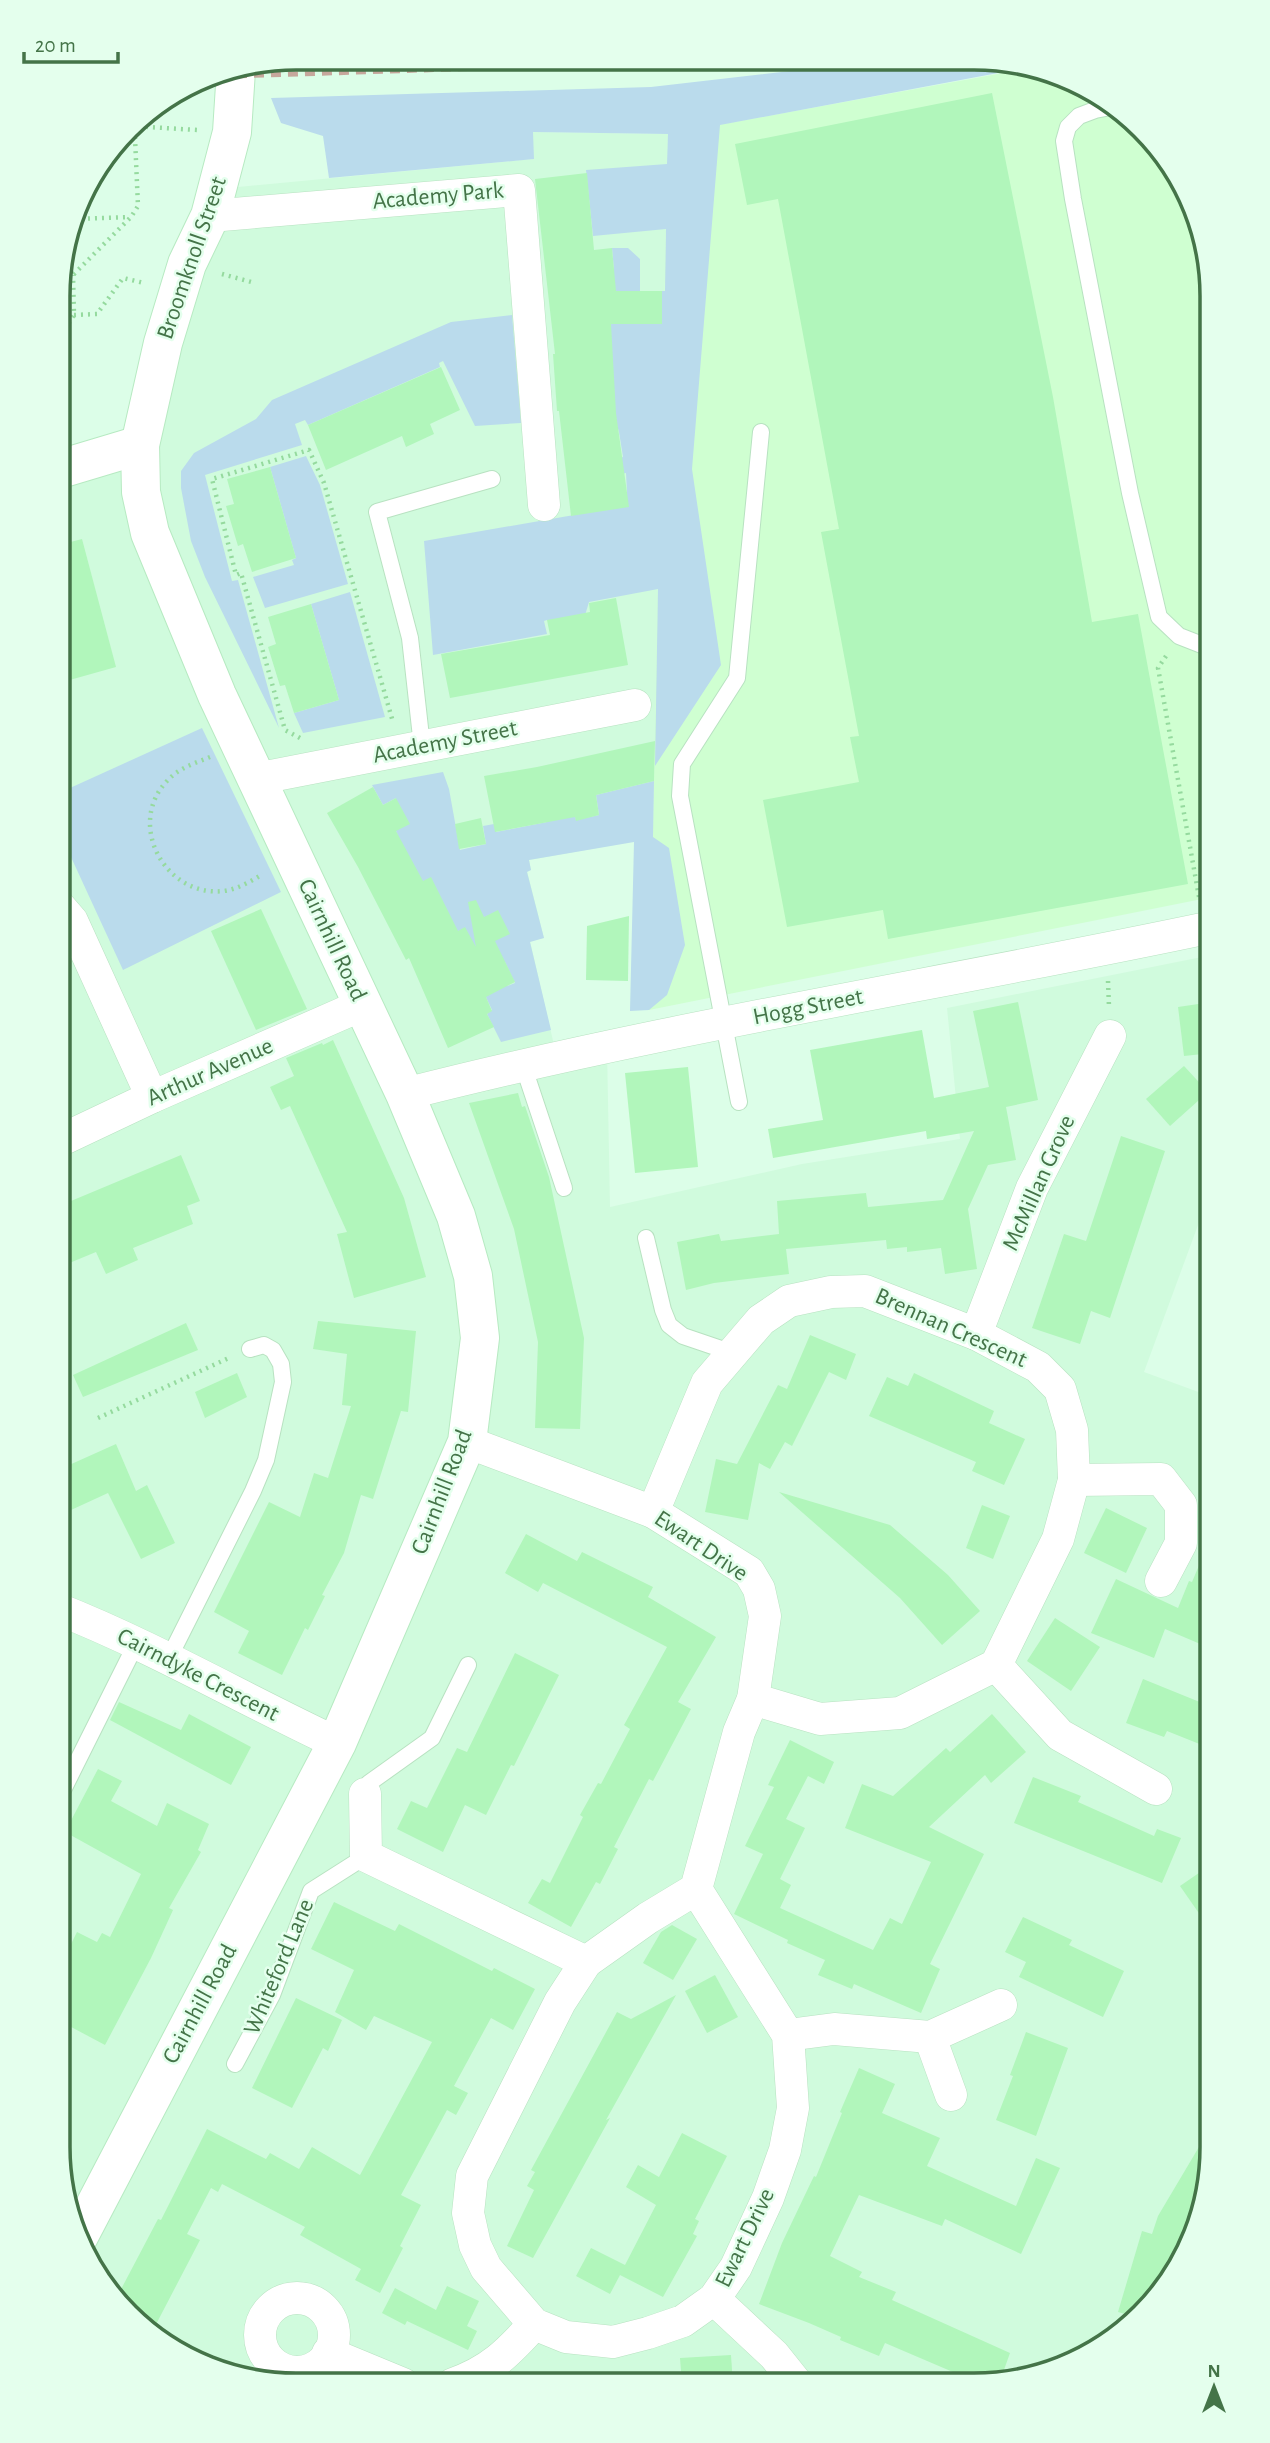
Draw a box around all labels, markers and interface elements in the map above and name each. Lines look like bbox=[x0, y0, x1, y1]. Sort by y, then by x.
scale bar bbox=[24, 21, 119, 65]
text: 20 m bbox=[35, 35, 76, 56]
street label: Broomknoll Street bbox=[153, 173, 231, 342]
street label: Academy Park bbox=[372, 178, 505, 214]
street label: Academy Street bbox=[371, 716, 520, 768]
street label: Cairnhill Road bbox=[293, 875, 371, 1005]
street label: Hogg Street bbox=[751, 985, 865, 1029]
street label: Arthur Avenue bbox=[143, 1034, 277, 1110]
street label: McMillan Grove bbox=[998, 1112, 1080, 1254]
street label: Brennan Crescent bbox=[872, 1284, 1031, 1372]
street label: Cairnhill Road bbox=[407, 1426, 477, 1558]
street label: Ewart Drive bbox=[650, 1506, 752, 1586]
street label: Cairndyke Crescent bbox=[113, 1624, 283, 1726]
street label: Whiteford Lane bbox=[240, 1896, 318, 2038]
street label: Cairnhill Road bbox=[159, 1940, 241, 2068]
street label: Ewart Drive bbox=[711, 2185, 779, 2291]
north arrow bbox=[1179, 2352, 1249, 2422]
text: N bbox=[1207, 2362, 1221, 2381]

